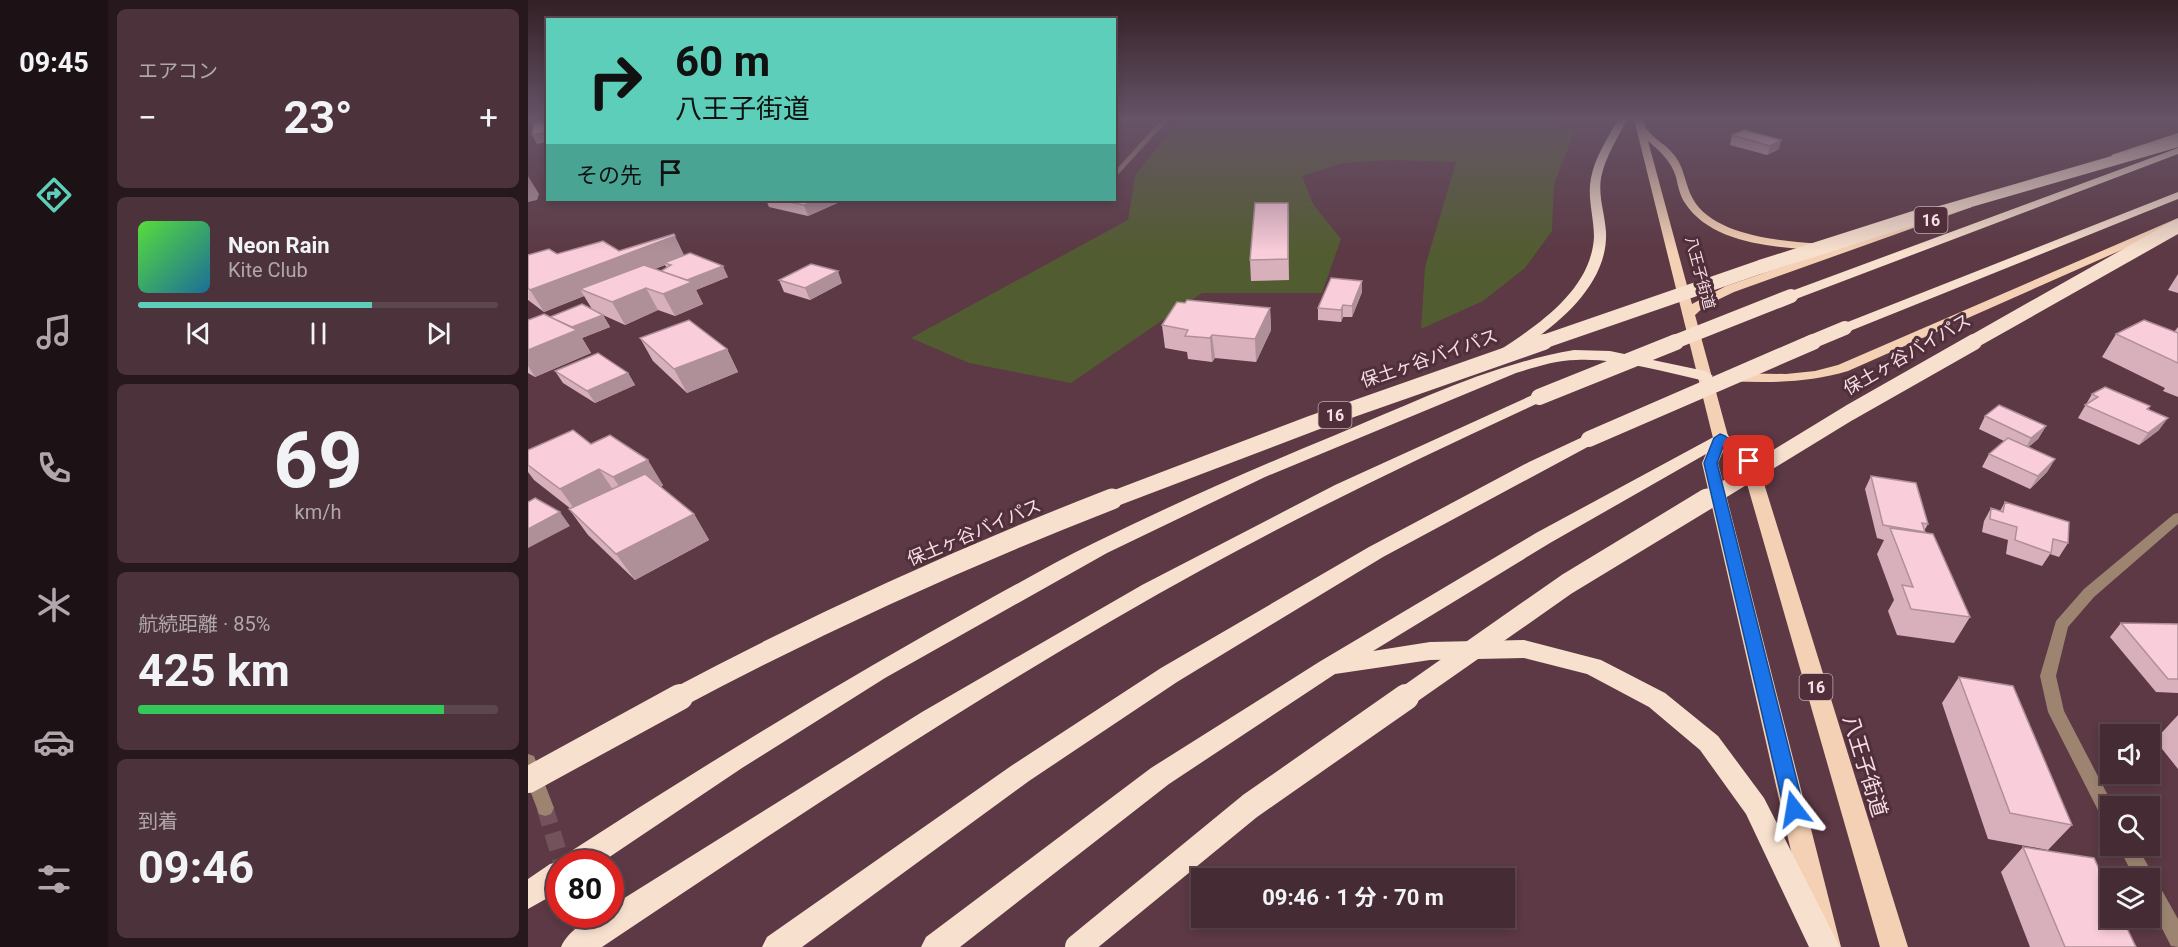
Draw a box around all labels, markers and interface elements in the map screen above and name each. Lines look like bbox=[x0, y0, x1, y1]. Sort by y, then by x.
text: 60 m bbox=[675, 37, 770, 86]
icon: right bbox=[576, 42, 654, 120]
text: 09:45 bbox=[19, 47, 89, 79]
text: エアコン bbox=[138, 59, 218, 83]
text: 23° bbox=[283, 91, 353, 144]
text: 八王子街道 bbox=[675, 93, 810, 125]
text: − bbox=[138, 98, 157, 137]
text: + bbox=[479, 98, 498, 137]
icon: arrive bbox=[654, 156, 687, 189]
text: その先 bbox=[576, 163, 642, 188]
icon: directions bbox=[33, 174, 75, 216]
road number: 16 bbox=[1914, 207, 1948, 233]
text: Neon Rain bbox=[228, 233, 330, 258]
street label: 八王子街道 bbox=[1682, 234, 1718, 312]
text: Kite Club bbox=[228, 258, 308, 282]
street label: 保土ヶ谷バイパス bbox=[1840, 309, 1974, 399]
icon: music bbox=[33, 311, 75, 353]
icon: previous bbox=[182, 317, 215, 350]
icon: pause bbox=[302, 317, 335, 350]
icon: next bbox=[422, 317, 455, 350]
street label: 保土ヶ谷バイパス bbox=[1358, 325, 1500, 391]
road number: 16 bbox=[1318, 402, 1352, 428]
text: 69 bbox=[273, 415, 363, 506]
pin bbox=[1723, 435, 1774, 486]
icon: arrive bbox=[1732, 444, 1765, 477]
icon: phone bbox=[33, 447, 75, 489]
street label: 保土ヶ谷バイパス bbox=[904, 494, 1044, 570]
text: km/h bbox=[295, 500, 341, 524]
icon: climate bbox=[33, 584, 75, 626]
text: 航続距離 · 85% bbox=[138, 612, 270, 636]
text: 425 km bbox=[138, 644, 290, 697]
road number: 16 bbox=[1800, 674, 1832, 700]
street label: 八王子街道 bbox=[1838, 712, 1892, 820]
icon: car bbox=[33, 721, 75, 763]
map controls bbox=[2100, 724, 2160, 928]
button: sound bbox=[2100, 724, 2160, 784]
position arrow bbox=[1762, 777, 1826, 841]
button: search bbox=[2100, 796, 2160, 856]
text: 到着 bbox=[138, 809, 178, 833]
text: 09:46 bbox=[138, 841, 254, 894]
speed limit sign: 80 bbox=[546, 850, 624, 928]
icon: filters bbox=[33, 858, 75, 900]
button: layers bbox=[2100, 868, 2160, 928]
text: 09:46 · 1 分 · 70 m bbox=[1262, 885, 1444, 910]

